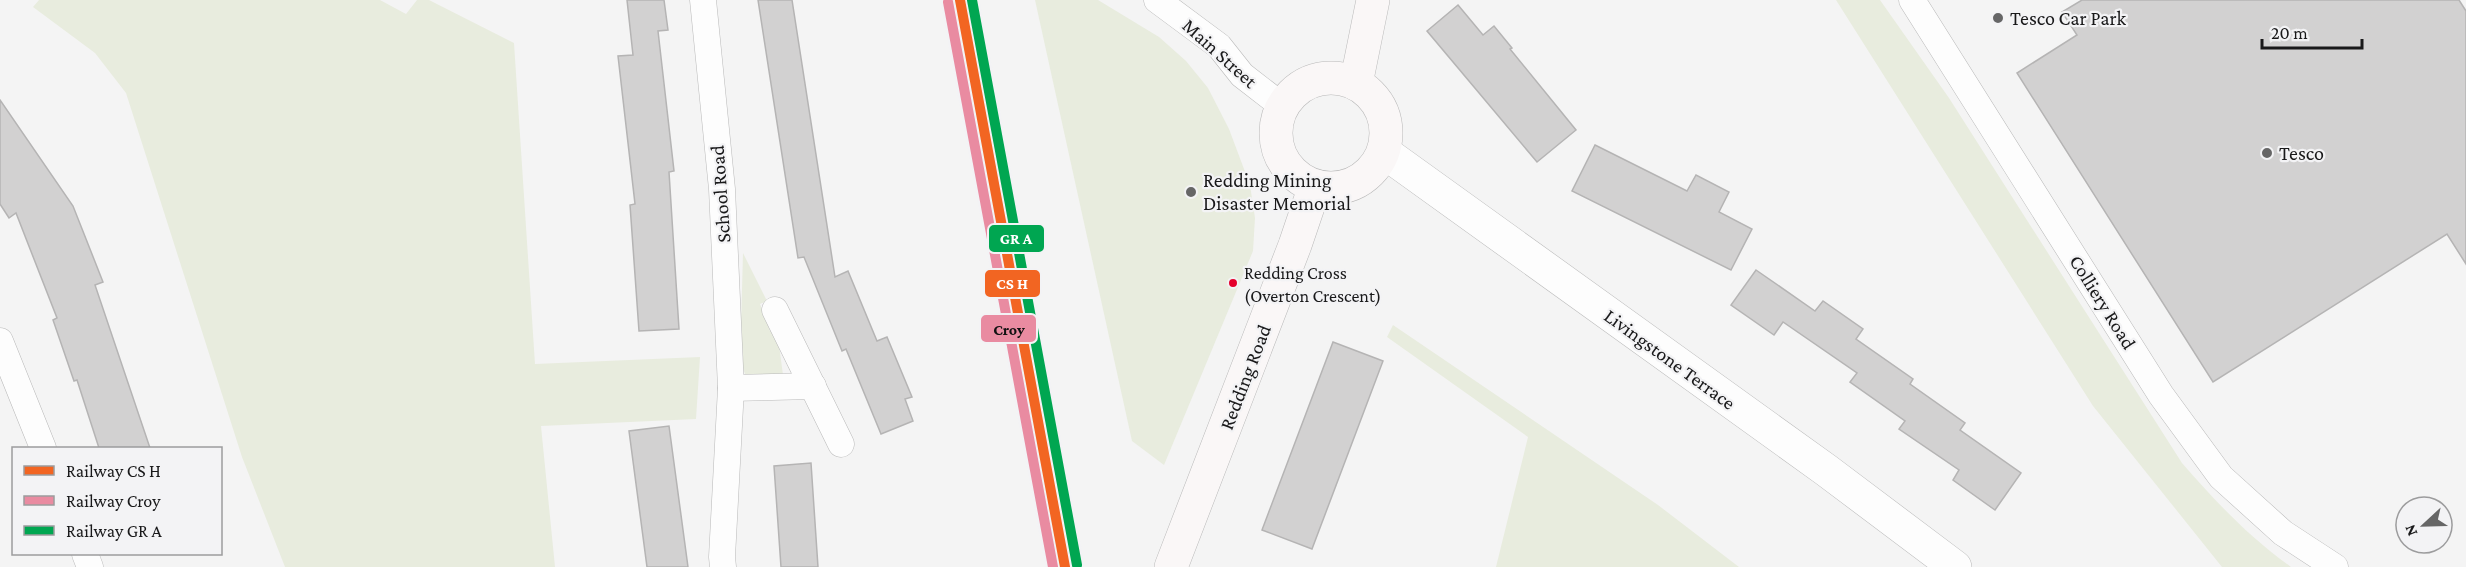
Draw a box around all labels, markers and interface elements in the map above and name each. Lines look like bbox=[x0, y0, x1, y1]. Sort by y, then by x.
place label: Tesco Car Park bbox=[2010, 7, 2126, 29]
marker: Tesco Car Park bbox=[1991, 11, 2005, 25]
scale bar bbox=[2262, 12, 2362, 50]
street label: Main Street bbox=[1178, 14, 1262, 92]
text: 20 m bbox=[2271, 23, 2308, 43]
place label: Tesco bbox=[2279, 142, 2324, 164]
street label: School Road bbox=[706, 144, 734, 243]
marker: Tesco bbox=[2260, 146, 2274, 160]
place label: Redding Mining Disaster Memorial bbox=[1203, 169, 1351, 214]
marker: Redding Mining Disaster Memorial bbox=[1184, 185, 1198, 199]
line badge: GR A bbox=[988, 224, 1045, 253]
text: GR A bbox=[1000, 230, 1033, 247]
street label: Colliery Road bbox=[2065, 251, 2141, 354]
place label: Redding Cross (Overton Crescent) bbox=[1244, 263, 1381, 307]
line badge: CS H bbox=[984, 269, 1041, 298]
text: CS H bbox=[996, 275, 1028, 292]
marker: Redding Cross (Overton Crescent) bbox=[1227, 277, 1239, 289]
street label: Livingstone Terrace bbox=[1600, 304, 1740, 415]
line badge: Croy bbox=[980, 314, 1037, 343]
text: Croy bbox=[993, 321, 1025, 338]
street label: Redding Road bbox=[1215, 321, 1276, 433]
legend bbox=[12, 447, 222, 555]
text: Railway CS H bbox=[66, 461, 161, 481]
text: Railway Croy bbox=[66, 491, 161, 511]
north arrow bbox=[2394, 495, 2454, 555]
text: Railway GR A bbox=[66, 521, 162, 541]
text: N bbox=[2401, 522, 2420, 539]

